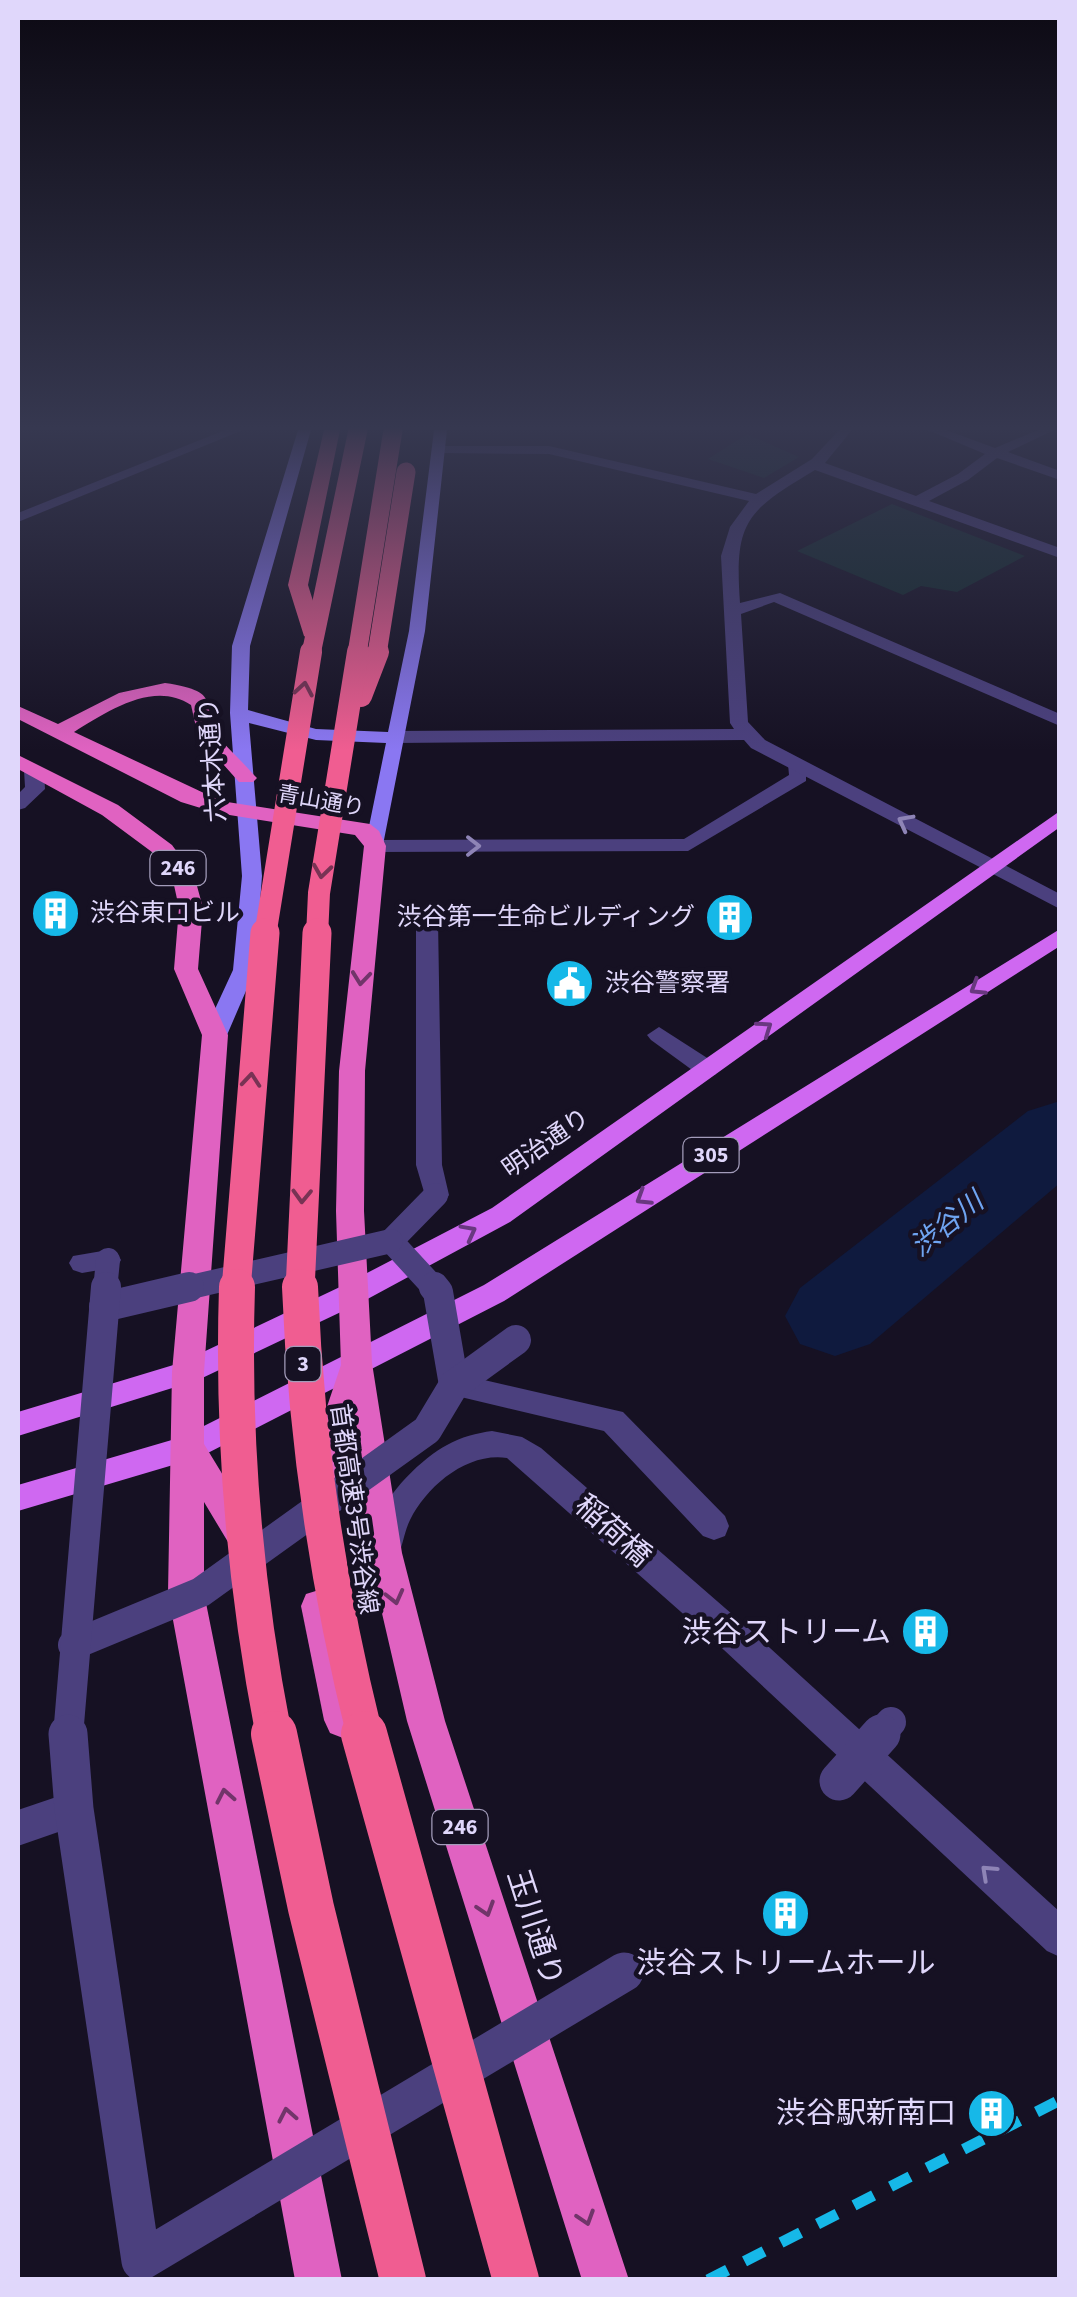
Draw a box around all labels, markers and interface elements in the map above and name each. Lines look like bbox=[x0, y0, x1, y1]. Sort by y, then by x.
one-way arrow bbox=[293, 681, 314, 697]
street label: 六本木通り bbox=[191, 696, 235, 824]
street label: 青山通り bbox=[275, 778, 367, 824]
one-way arrow bbox=[897, 814, 915, 834]
one-way arrow bbox=[466, 835, 481, 857]
road number: 246 bbox=[150, 851, 206, 885]
one-way arrow bbox=[312, 863, 333, 880]
building icon: 渋谷東口ビル bbox=[29, 887, 81, 939]
building icon: 渋谷第一生命ビルディング bbox=[704, 891, 756, 943]
place label: 渋谷東口ビル bbox=[90, 895, 240, 931]
place label: 渋谷第一生命ビルディング bbox=[397, 899, 695, 935]
public building icon: 渋谷警察署 bbox=[544, 957, 596, 1009]
place label: 渋谷警察署 bbox=[605, 965, 730, 1001]
one-way arrow bbox=[351, 971, 373, 987]
one-way arrow bbox=[970, 975, 988, 994]
one-way arrow bbox=[754, 1022, 772, 1039]
one-way arrow bbox=[239, 1072, 261, 1088]
street label: 明治通り bbox=[495, 1100, 597, 1186]
road number: 305 bbox=[684, 1138, 738, 1172]
water label: 渋谷川 bbox=[902, 1180, 995, 1266]
one-way arrow bbox=[636, 1186, 654, 1205]
one-way arrow bbox=[291, 1188, 312, 1204]
one-way arrow bbox=[459, 1225, 477, 1244]
road number: 3 bbox=[286, 1347, 320, 1381]
street label: 首都高速3号渋谷線 bbox=[321, 1401, 387, 1617]
street label: 稲荷橋 bbox=[565, 1485, 661, 1577]
one-way arrow bbox=[384, 1588, 405, 1605]
building icon: 渋谷ストリーム bbox=[900, 1606, 952, 1658]
place label: 渋谷ストリーム bbox=[682, 1611, 891, 1654]
one-way arrow bbox=[216, 1788, 237, 1805]
road number: 246 bbox=[432, 1810, 488, 1844]
street label: 玉川通り bbox=[496, 1864, 574, 1992]
one-way arrow bbox=[981, 1866, 1000, 1884]
building icon: 渋谷ストリームホール bbox=[760, 1888, 812, 1940]
one-way arrow bbox=[475, 1900, 495, 1917]
place label: 渋谷ストリームホール bbox=[636, 1942, 936, 1985]
building icon: 渋谷駅新南口 bbox=[965, 2087, 1017, 2139]
place label: 渋谷駅新南口 bbox=[776, 2092, 956, 2135]
one-way arrow bbox=[278, 2107, 299, 2124]
one-way arrow bbox=[575, 2209, 595, 2226]

